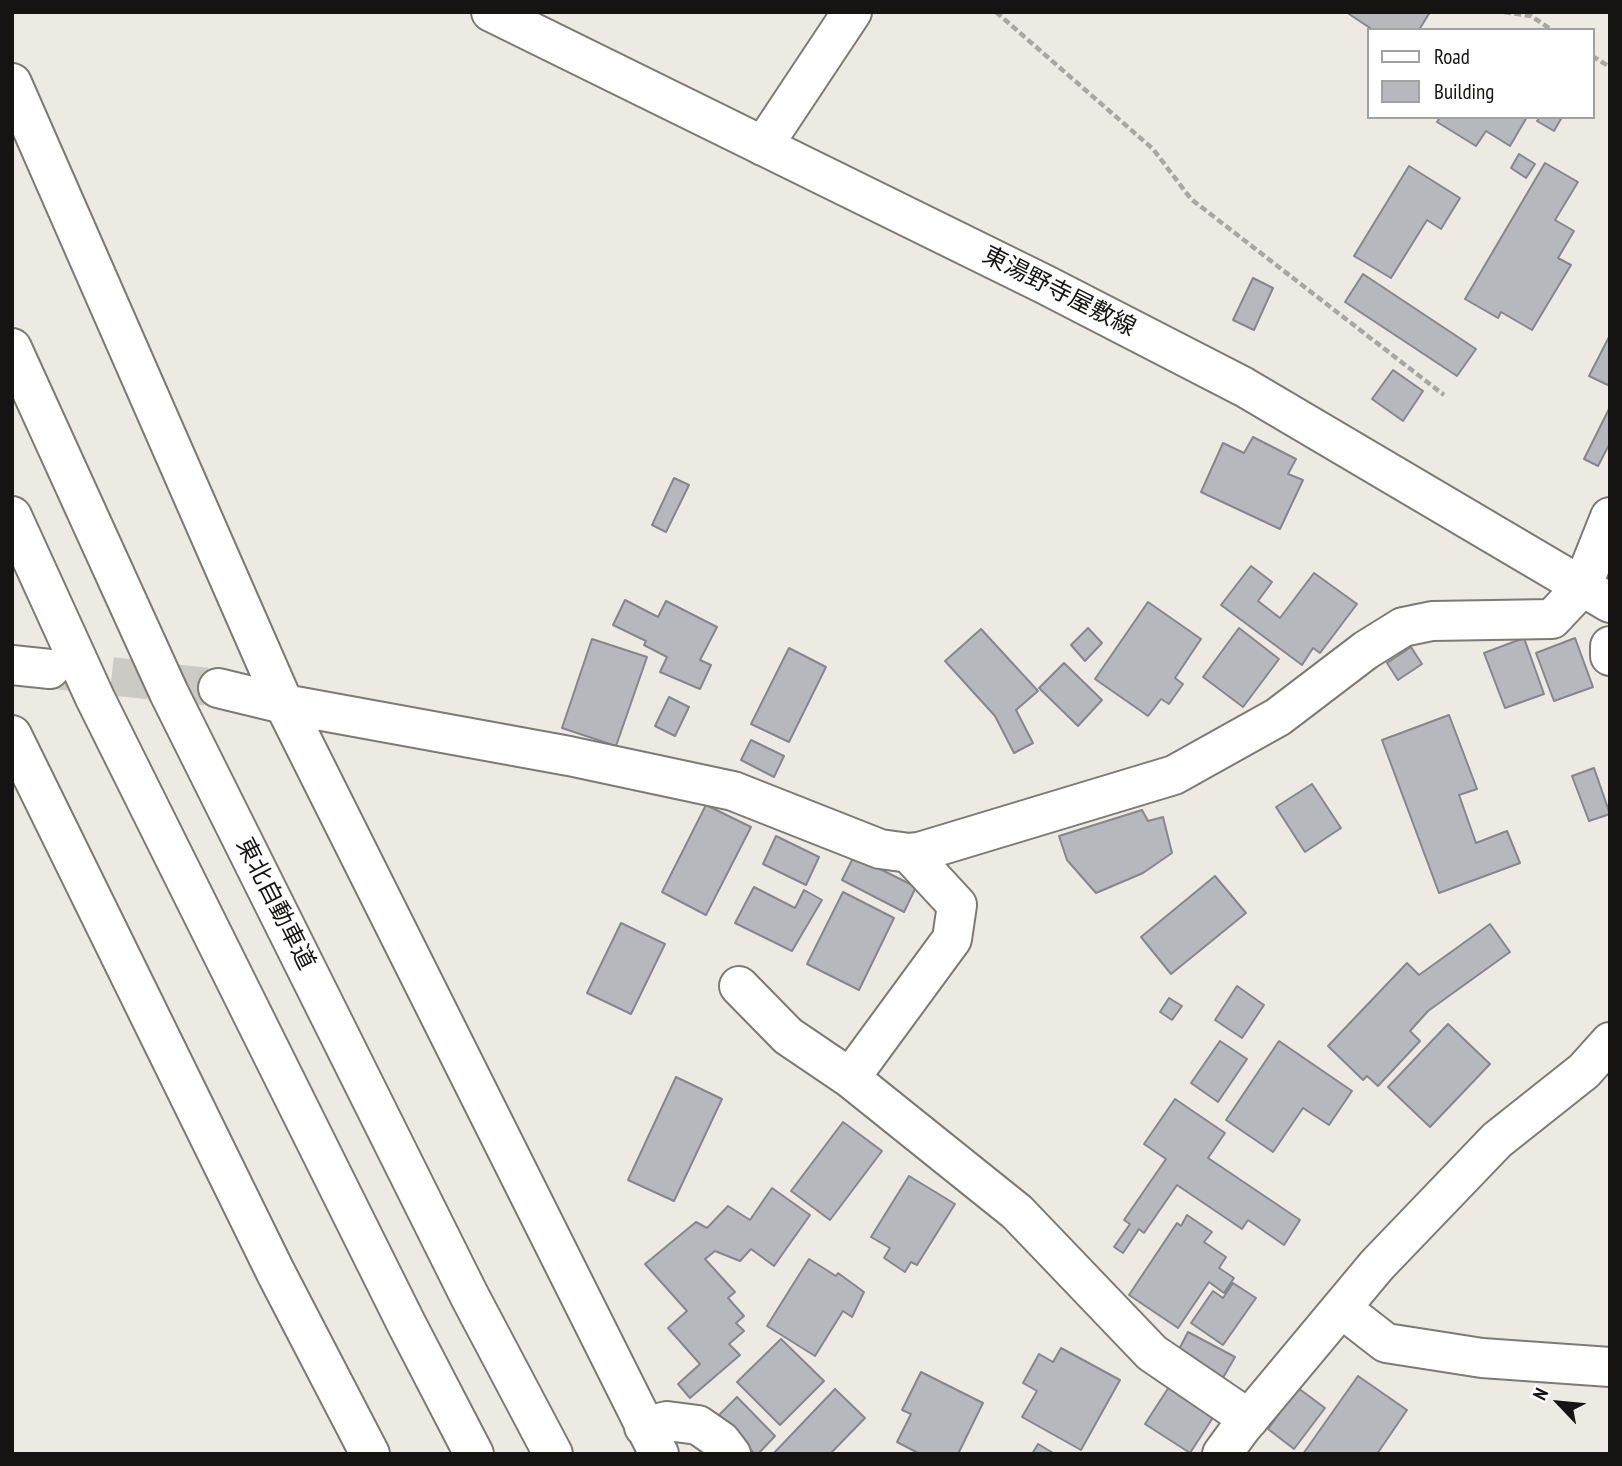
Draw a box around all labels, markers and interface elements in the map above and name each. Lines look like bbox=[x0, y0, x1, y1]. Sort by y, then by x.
legend bbox=[1366, 28, 1594, 119]
text: Road bbox=[1434, 43, 1470, 70]
text: Building bbox=[1434, 78, 1494, 105]
street label: 東湯野寺屋敷線 bbox=[978, 241, 1140, 343]
street label: 東北自動車道 bbox=[229, 833, 321, 975]
north arrow bbox=[1524, 1368, 1594, 1438]
text: N bbox=[1527, 1384, 1553, 1404]

